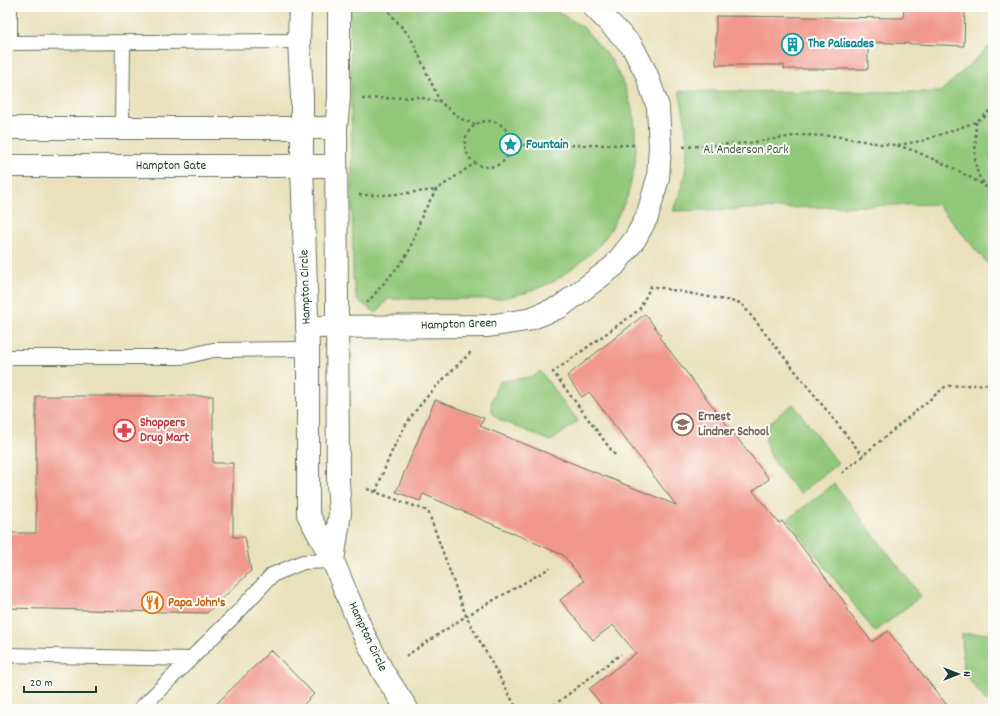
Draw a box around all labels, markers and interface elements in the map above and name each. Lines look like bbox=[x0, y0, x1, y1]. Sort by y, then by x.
building icon: The Palisades bbox=[779, 31, 805, 57]
place label: The Palisades bbox=[808, 35, 875, 54]
place icon: Fountain bbox=[498, 132, 524, 158]
place label: Fountain bbox=[526, 136, 568, 155]
park label: Al Anderson Park bbox=[703, 141, 789, 160]
street label: Hampton Gate bbox=[136, 157, 206, 176]
street label: Hampton Circle bbox=[295, 249, 317, 325]
street label: Hampton Green bbox=[421, 314, 497, 336]
place label: Ernest Lindner School bbox=[698, 408, 770, 442]
school or university icon: Ernest Lindner School bbox=[669, 411, 695, 437]
place label: Shoppers Drug Mart bbox=[140, 414, 189, 448]
pharmacy icon: Shoppers Drug Mart bbox=[112, 417, 138, 443]
restaurant icon: Papa John's bbox=[139, 590, 165, 616]
place label: Papa John's bbox=[168, 594, 226, 613]
street label: Hampton Circle bbox=[343, 599, 392, 675]
north arrow bbox=[938, 654, 978, 694]
scale bar bbox=[24, 668, 96, 694]
text: N bbox=[958, 671, 974, 677]
text: 20 m bbox=[30, 675, 53, 692]

